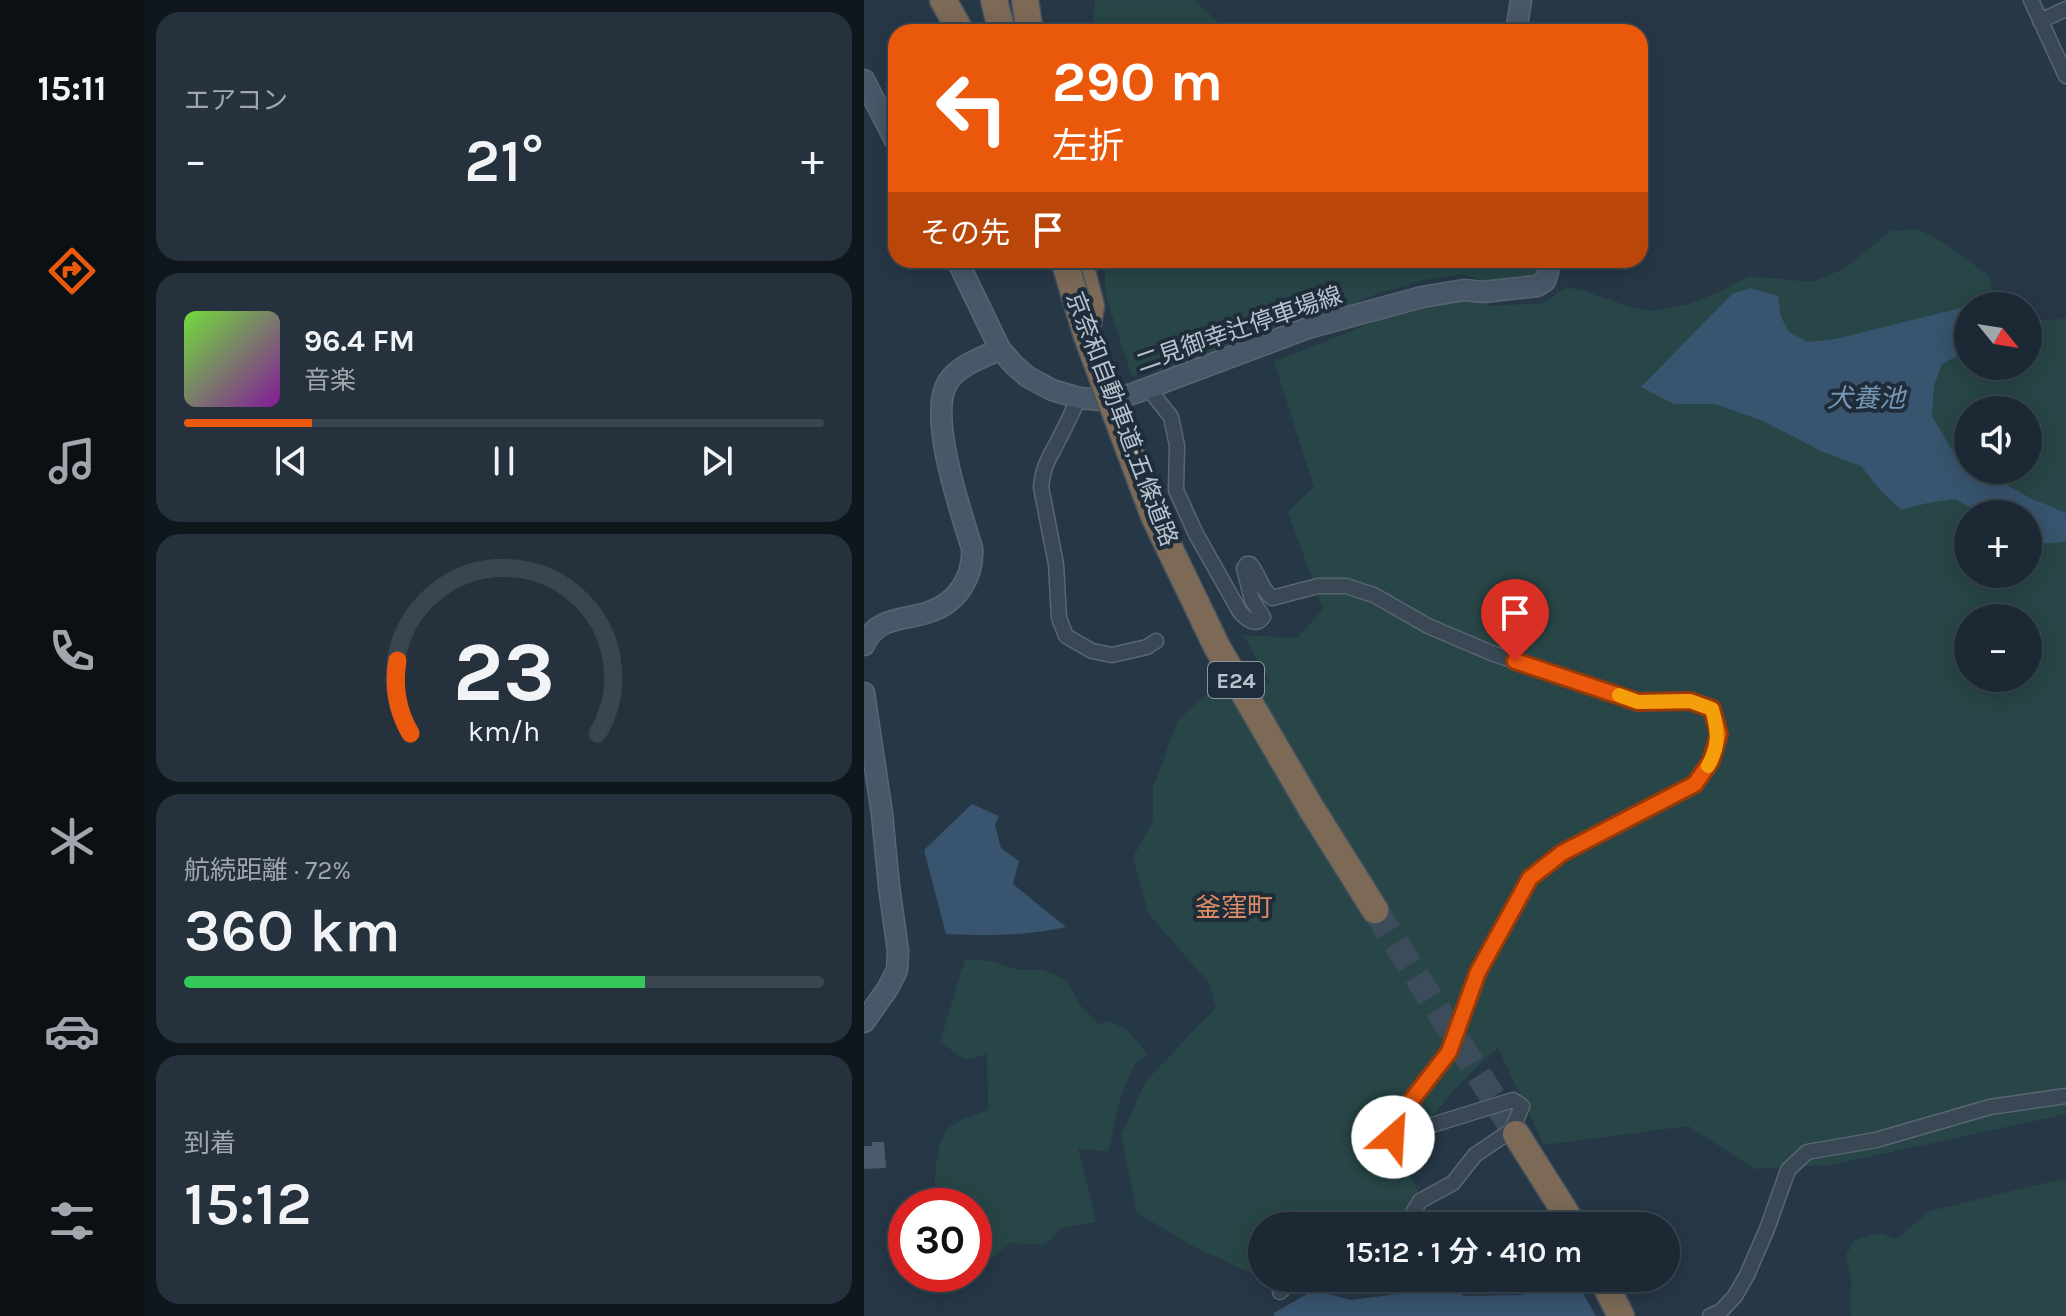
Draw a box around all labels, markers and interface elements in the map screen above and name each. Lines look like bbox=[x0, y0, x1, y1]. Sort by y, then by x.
text: 290 m bbox=[1052, 49, 1223, 114]
icon: left bbox=[920, 56, 1024, 160]
text: 15:11 bbox=[37, 67, 107, 109]
text: エアコン bbox=[184, 85, 288, 116]
text: 左折 bbox=[1052, 125, 1124, 167]
text: 21° bbox=[464, 126, 544, 196]
text: − bbox=[184, 135, 207, 186]
text: + bbox=[801, 135, 824, 186]
icon: arrive bbox=[1026, 208, 1070, 252]
text: その先 bbox=[920, 215, 1010, 251]
icon: directions bbox=[44, 243, 100, 299]
street label: 二見御幸辻停車場線 bbox=[1132, 281, 1346, 377]
street label: 京奈和自動車道;五條道路 bbox=[1061, 288, 1183, 550]
north arrow bbox=[1954, 292, 2042, 380]
map controls bbox=[1954, 292, 2042, 692]
text: 96.4 FM bbox=[304, 323, 415, 359]
text: 音楽 bbox=[304, 365, 356, 396]
water label: 犬養池 bbox=[1827, 383, 1908, 414]
button: sound bbox=[1954, 396, 2042, 484]
icon: music bbox=[44, 433, 100, 489]
icon: previous bbox=[269, 439, 313, 483]
icon: pause bbox=[482, 439, 526, 483]
icon: next bbox=[695, 439, 739, 483]
button: + bbox=[1954, 500, 2042, 588]
pin bbox=[1481, 579, 1549, 661]
icon: arrive bbox=[1493, 591, 1537, 635]
button: − bbox=[1954, 604, 2042, 692]
icon: phone bbox=[44, 623, 100, 679]
text: 23 bbox=[453, 624, 555, 721]
road number: E24 bbox=[1208, 662, 1264, 698]
text: km/h bbox=[468, 715, 540, 748]
icon: climate bbox=[44, 813, 100, 869]
text: 航続距離 · 72% bbox=[184, 855, 351, 886]
district label: 釜窪町 bbox=[1195, 892, 1273, 923]
text: 360 km bbox=[184, 896, 401, 966]
icon: car bbox=[44, 1003, 100, 1059]
position arrow bbox=[1351, 1095, 1435, 1179]
text: 到着 bbox=[184, 1128, 236, 1159]
text: 15:12 bbox=[184, 1169, 312, 1239]
speed limit sign: 30 bbox=[888, 1188, 992, 1292]
icon: filters bbox=[44, 1193, 100, 1249]
text: 15:12 · 1 分 · 410 m bbox=[1346, 1234, 1582, 1270]

